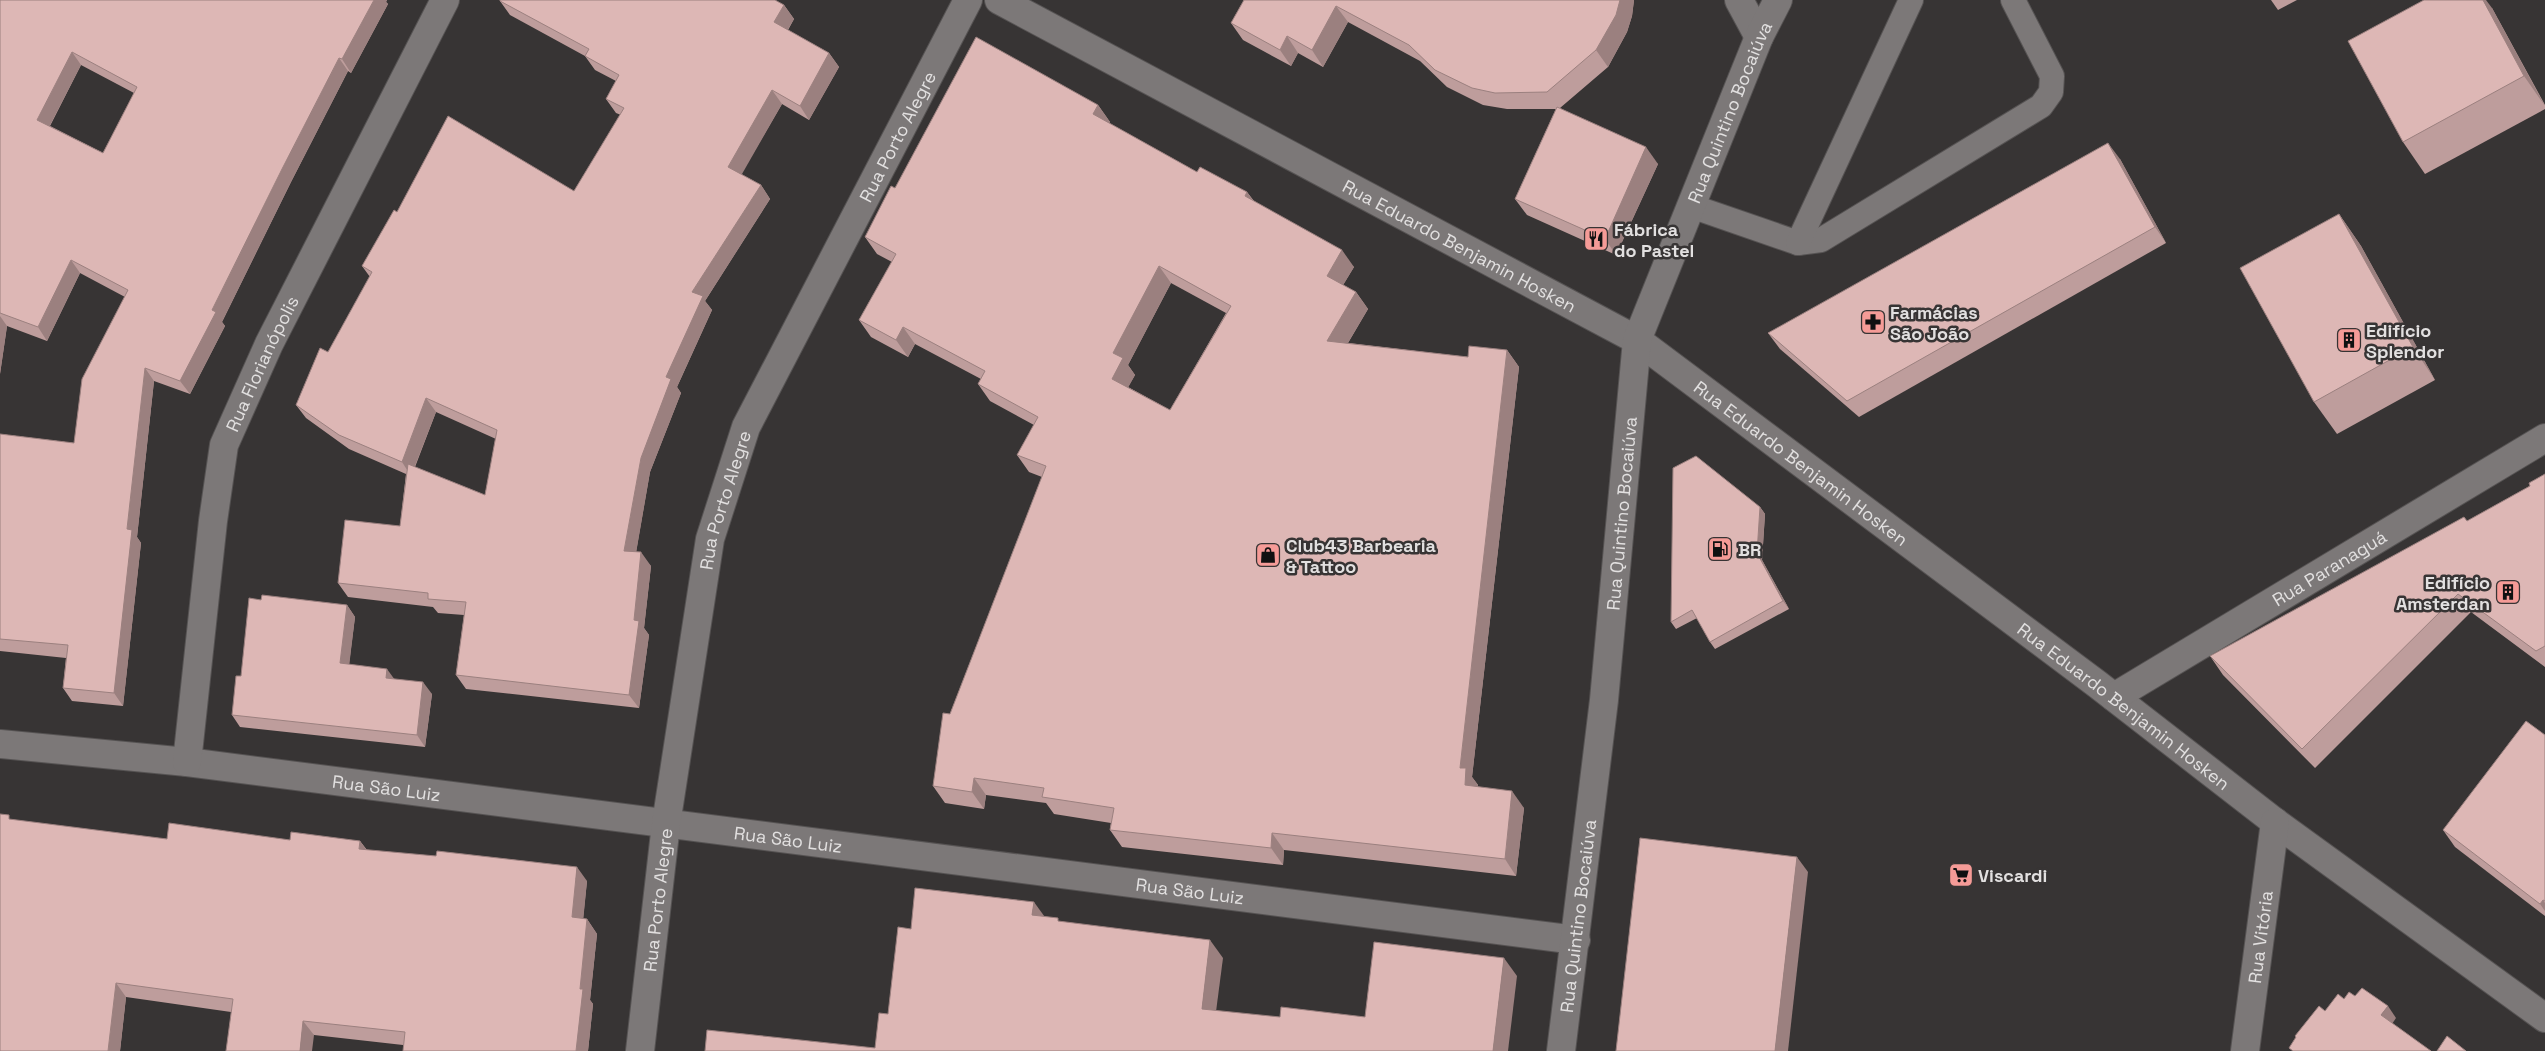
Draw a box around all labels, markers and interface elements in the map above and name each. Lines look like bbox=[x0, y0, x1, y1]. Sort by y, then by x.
street label: Rua Quintino Bocaiúva bbox=[1682, 17, 1777, 206]
street label: Rua Porto Alegre bbox=[854, 67, 941, 206]
street label: Rua Eduardo Benjamin Hosken bbox=[1339, 174, 1581, 317]
place label: Fábrica do Pastel bbox=[1614, 218, 1694, 262]
restaurant icon: Fábrica do Pastel bbox=[1583, 226, 1609, 252]
street label: Rua Florianópolis bbox=[220, 292, 303, 435]
place label: Farmácias São João bbox=[1890, 301, 1978, 345]
pharmacy icon: Farmácias São João bbox=[1860, 309, 1886, 335]
place label: Edifício Splendor bbox=[2366, 319, 2444, 363]
building icon: Edifício Splendor bbox=[2336, 327, 2362, 353]
street label: Rua Eduardo Benjamin Hosken bbox=[1690, 375, 1913, 550]
street label: Rua Quintino Bocaiúva bbox=[1601, 415, 1641, 611]
street label: Rua Porto Alegre bbox=[694, 428, 756, 571]
street label: Rua Paranaguá bbox=[2268, 525, 2390, 611]
place label: Club43 Barbearia & Tattoo bbox=[1286, 534, 1437, 578]
fuel station icon: BR bbox=[1707, 536, 1733, 562]
place label: BR bbox=[1738, 538, 1761, 561]
shop icon: Club43 Barbearia & Tattoo bbox=[1255, 542, 1281, 568]
place label: Edifício Amsterdan bbox=[2396, 571, 2490, 615]
building icon: Edifício Amsterdan bbox=[2495, 579, 2521, 605]
street label: Rua Eduardo Benjamin Hosken bbox=[2013, 617, 2235, 795]
street label: Rua São Luiz bbox=[331, 769, 442, 806]
street label: Rua Quintino Bocaiúva bbox=[1554, 818, 1601, 1014]
street label: Rua São Luiz bbox=[733, 821, 844, 857]
street label: Rua Porto Alegre bbox=[638, 827, 677, 973]
supermarket icon: Viscardi bbox=[1948, 862, 1974, 888]
place label: Viscardi bbox=[1978, 864, 2047, 887]
street label: Rua São Luiz bbox=[1134, 872, 1245, 909]
street label: Rua Vitória bbox=[2242, 889, 2277, 985]

